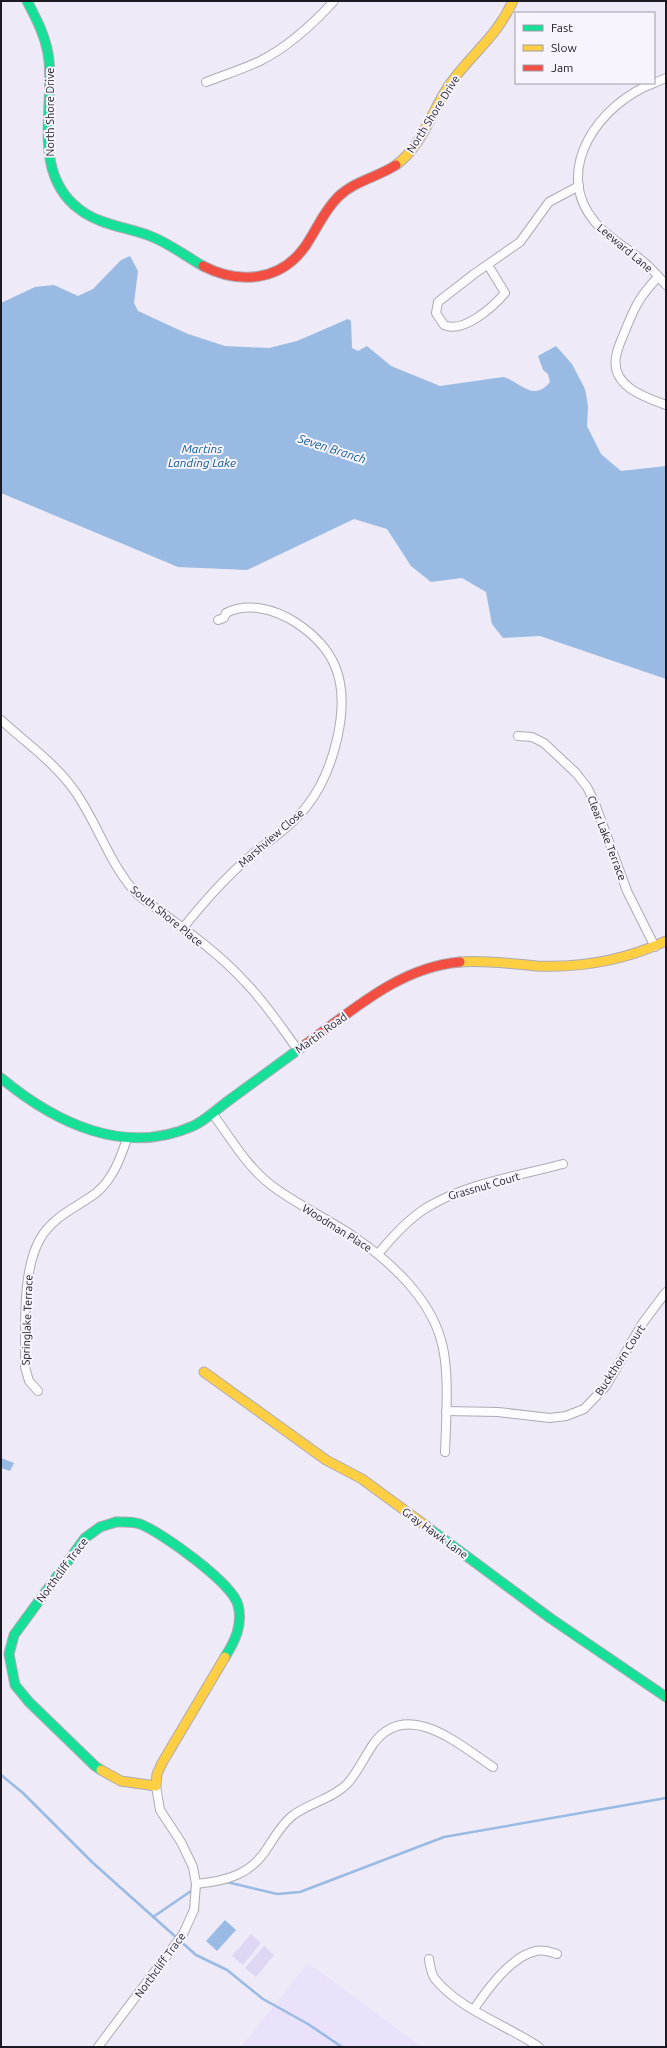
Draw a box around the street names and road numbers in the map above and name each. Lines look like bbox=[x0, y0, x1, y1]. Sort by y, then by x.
street label: North Shore Drive bbox=[44, 68, 56, 156]
street label: North Shore Drive bbox=[404, 73, 462, 155]
street label: Leeward Lane bbox=[595, 221, 655, 275]
street label: Clear Lake Terrace bbox=[585, 794, 629, 882]
street label: Marshview Close bbox=[236, 806, 306, 870]
street label: South Shore Place bbox=[129, 883, 205, 949]
street label: Martin Road bbox=[293, 1010, 349, 1056]
street label: Grassnut Court bbox=[447, 1170, 522, 1202]
street label: Woodman Place bbox=[300, 1202, 374, 1254]
street label: Springlake Terrace bbox=[19, 1274, 35, 1366]
street label: Buckthorn Court bbox=[593, 1322, 648, 1398]
street label: Gray Hawk Lane bbox=[400, 1505, 470, 1561]
street label: Northcliff Trace bbox=[34, 1536, 90, 1604]
street label: Northcliff Trace bbox=[132, 1930, 188, 2000]

